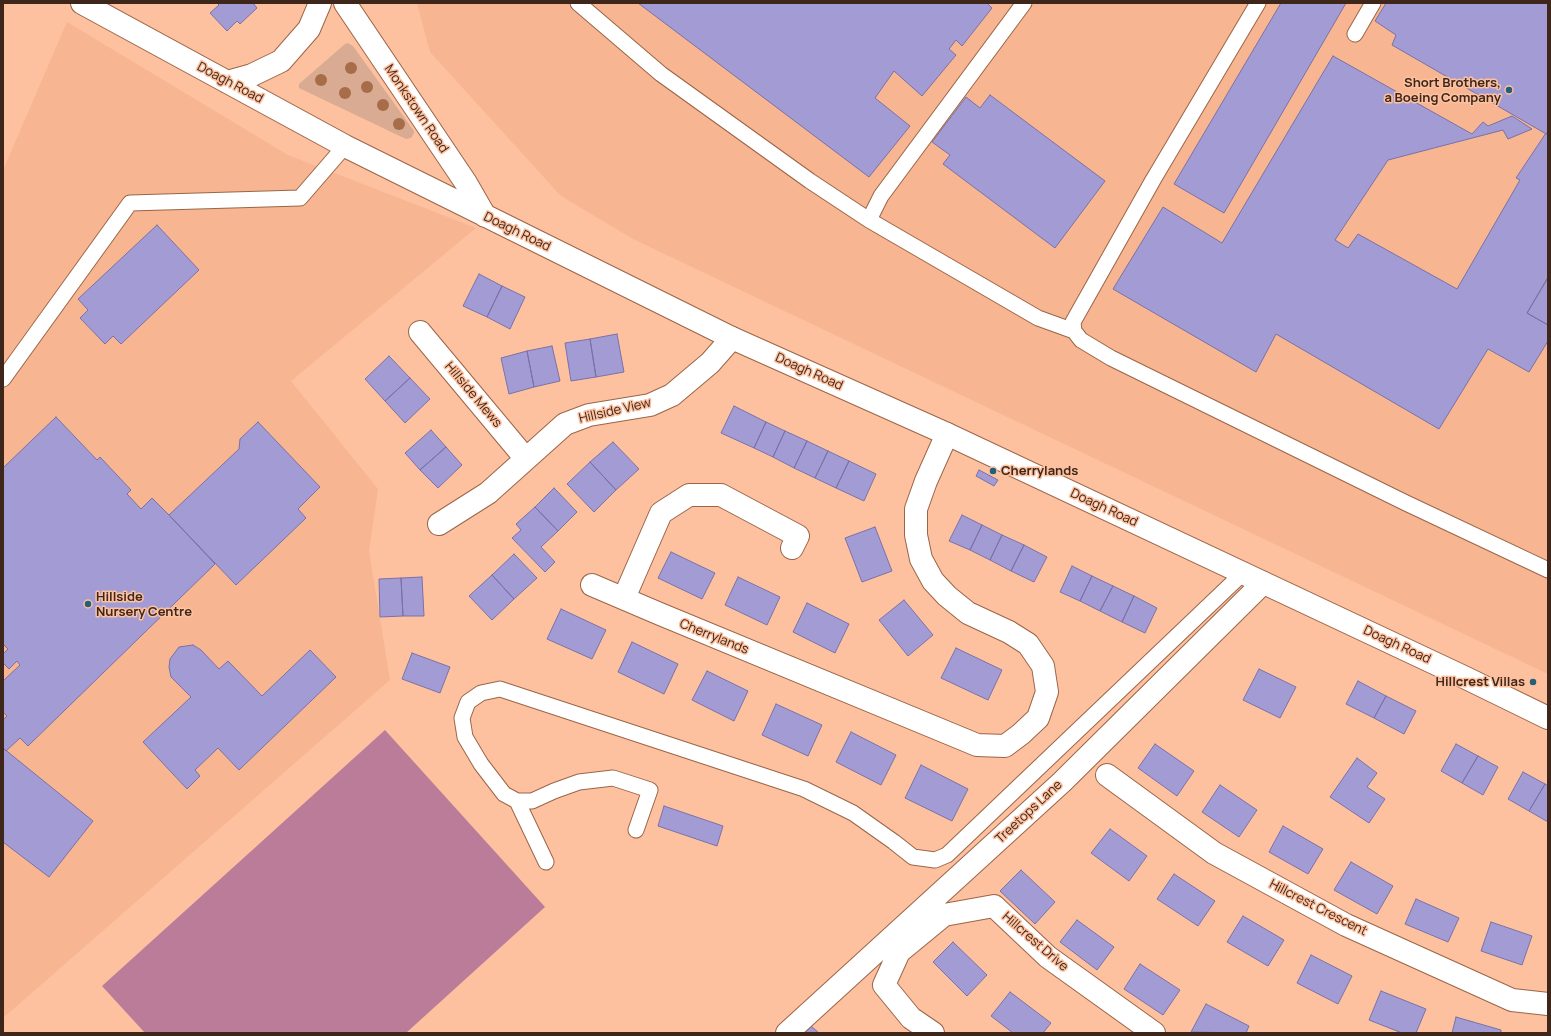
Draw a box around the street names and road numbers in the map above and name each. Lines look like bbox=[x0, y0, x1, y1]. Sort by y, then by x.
street label: Doagh Road bbox=[194, 59, 266, 107]
street label: Monkstown Road bbox=[381, 62, 451, 156]
street label: Doagh Road bbox=[481, 209, 553, 255]
street label: Doagh Road bbox=[773, 350, 845, 394]
street label: Hillside Mews bbox=[441, 359, 505, 431]
street label: Hillside View bbox=[577, 395, 653, 427]
street label: Doagh Road bbox=[1068, 486, 1140, 530]
street label: Cherrylands bbox=[677, 616, 751, 658]
street label: Doagh Road bbox=[1361, 623, 1433, 667]
street label: Treetops Lane bbox=[992, 777, 1066, 847]
street label: Hillcrest Crescent bbox=[1267, 877, 1369, 939]
street label: Hillcrest Drive bbox=[999, 909, 1071, 975]

